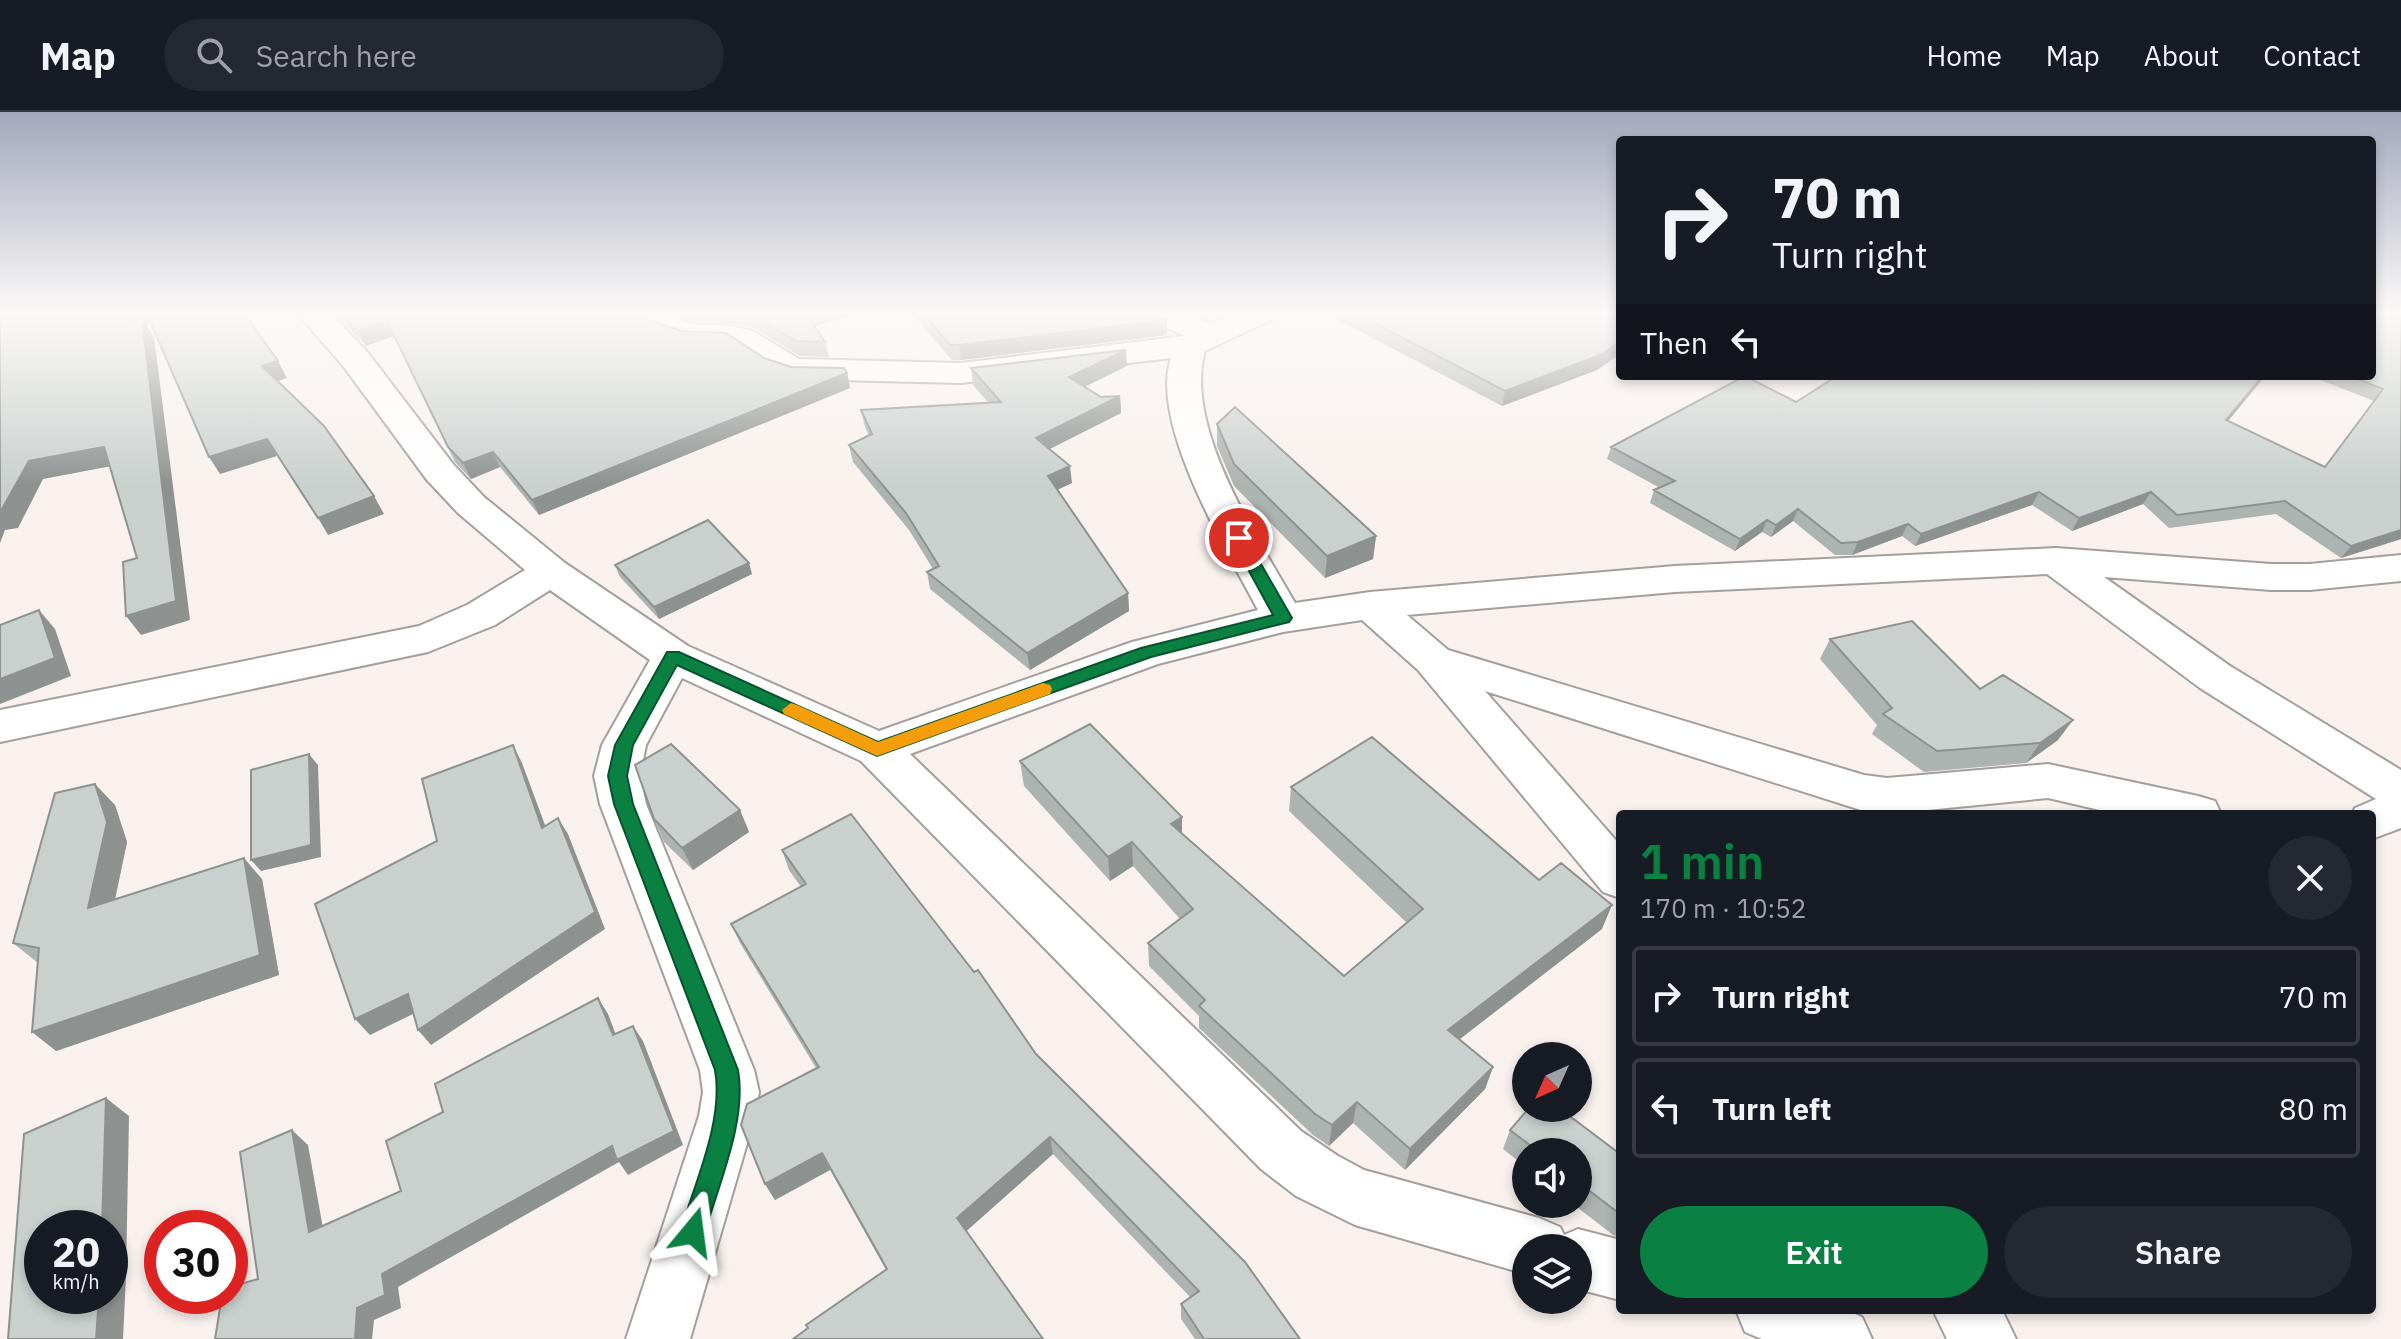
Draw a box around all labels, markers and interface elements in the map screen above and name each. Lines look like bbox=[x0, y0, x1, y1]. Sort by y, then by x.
search box bbox=[164, 19, 724, 91]
text: Map bbox=[40, 31, 116, 80]
icon: search bbox=[192, 33, 236, 77]
text: Search here bbox=[256, 36, 417, 75]
text: Home bbox=[1926, 37, 2002, 74]
text: Map bbox=[2046, 37, 2100, 74]
text: About bbox=[2144, 37, 2219, 74]
text: Contact bbox=[2263, 37, 2361, 74]
text: 70 m bbox=[1772, 161, 1902, 233]
icon: right bbox=[1640, 168, 1744, 272]
text: Turn right bbox=[1772, 231, 1928, 278]
icon: left bbox=[1724, 320, 1768, 364]
text: Then bbox=[1640, 323, 1708, 362]
pin bbox=[1205, 504, 1273, 572]
icon: arrive bbox=[1217, 516, 1261, 560]
text: 1 min bbox=[1640, 830, 1764, 892]
button: close bbox=[2268, 836, 2352, 920]
text: 170 m · 10:52 bbox=[1640, 891, 1806, 925]
icon: right bbox=[1644, 974, 1688, 1018]
text: Turn right bbox=[1712, 977, 1850, 1016]
text: 70 m bbox=[2279, 977, 2348, 1016]
north arrow bbox=[1512, 1042, 1592, 1122]
map controls bbox=[1512, 1042, 1592, 1314]
icon: left bbox=[1644, 1086, 1688, 1130]
text: Turn left bbox=[1712, 1089, 1831, 1128]
text: 80 m bbox=[2279, 1089, 2348, 1128]
button: sound bbox=[1512, 1138, 1592, 1218]
position arrow bbox=[651, 1190, 735, 1274]
button: Exit bbox=[1640, 1206, 1988, 1298]
button: Share bbox=[2004, 1206, 2352, 1298]
speed limit sign: 30 bbox=[144, 1210, 248, 1314]
text: 20 bbox=[52, 1226, 100, 1278]
button: layers bbox=[1512, 1234, 1592, 1314]
text: km/h bbox=[52, 1268, 100, 1295]

